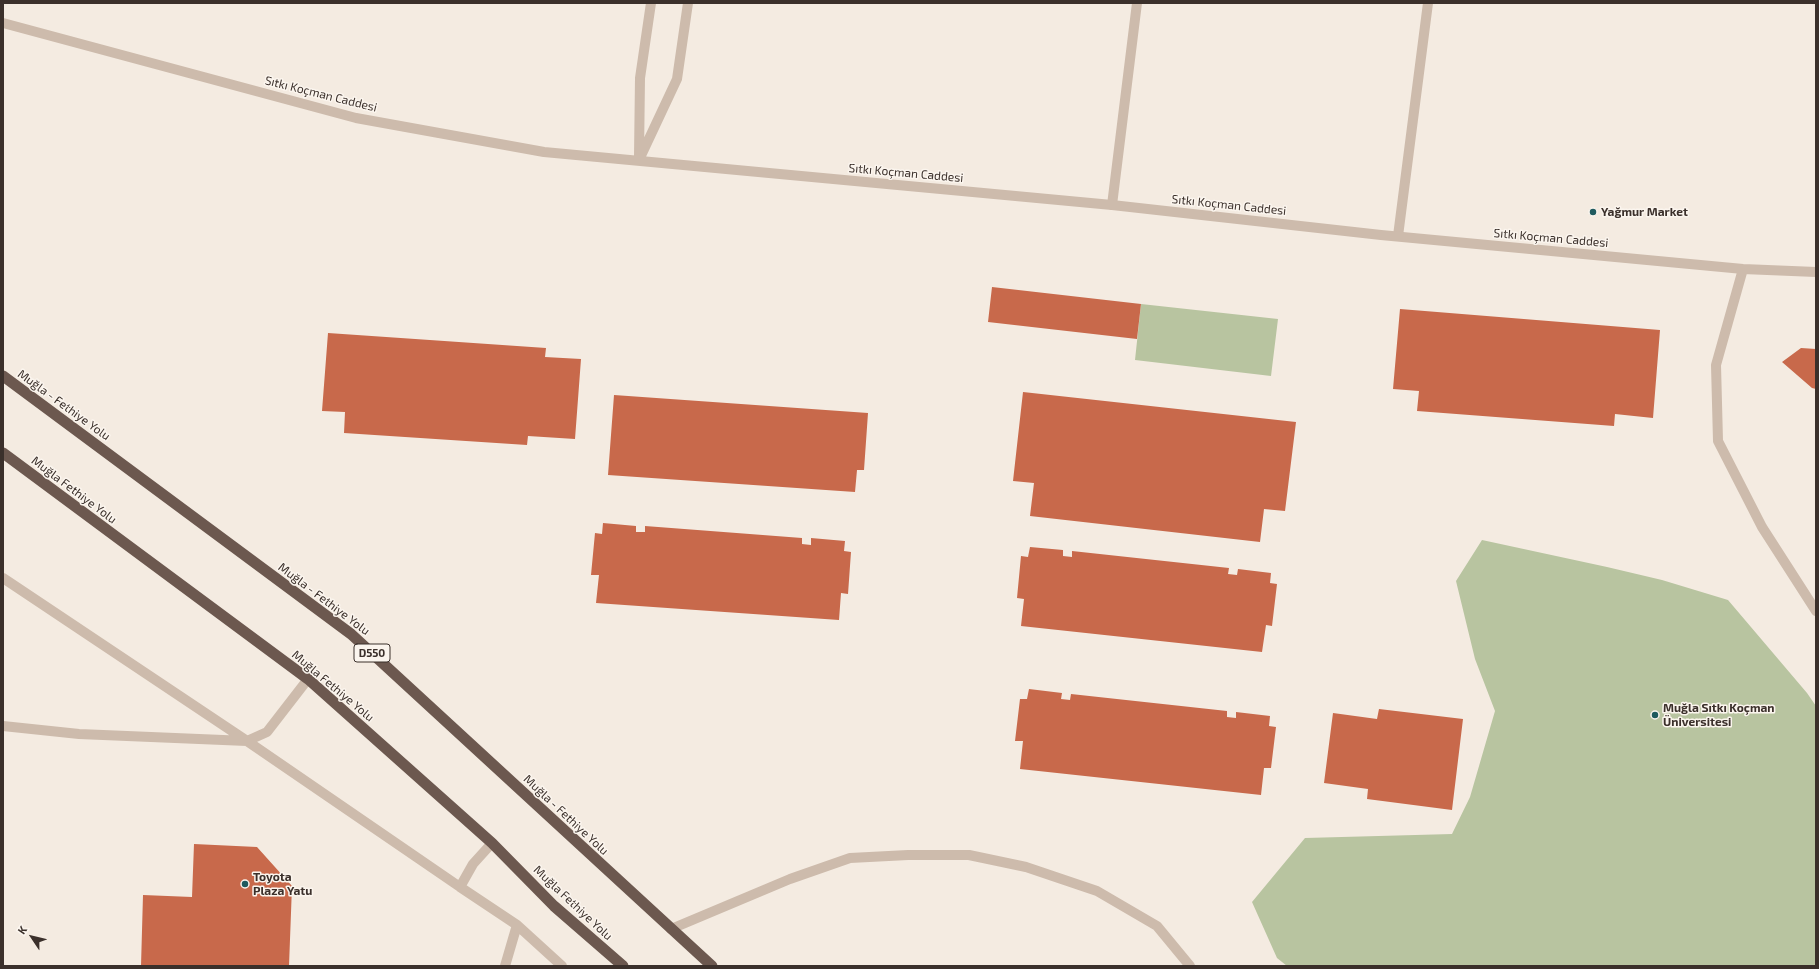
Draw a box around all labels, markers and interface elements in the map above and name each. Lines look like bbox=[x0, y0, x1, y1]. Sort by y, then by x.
street label: Sıtkı Koçman Caddesi bbox=[263, 73, 379, 115]
street label: Sıtkı Koçman Caddesi bbox=[848, 161, 964, 185]
street label: Sıtkı Koçman Caddesi bbox=[1171, 192, 1287, 218]
place label: Yağmur Market bbox=[1601, 205, 1688, 219]
marker: Yağmur Market bbox=[1588, 207, 1598, 217]
street label: Sıtkı Koçman Caddesi bbox=[1493, 226, 1609, 250]
street label: Muğla - Fethiye Yolu bbox=[15, 367, 113, 443]
street label: Muğla Fethiye Yolu bbox=[29, 453, 119, 527]
street label: Muğla - Fethiye Yolu bbox=[275, 560, 373, 638]
road number: D550 bbox=[354, 644, 390, 662]
street label: Muğla Fethiye Yolu bbox=[289, 647, 377, 725]
place label: Muğla Sıtkı Koçman Üniversitesi bbox=[1663, 701, 1775, 729]
marker: Muğla Sıtkı Koçman Üniversitesi bbox=[1650, 710, 1660, 720]
street label: Muğla - Fethiye Yolu bbox=[521, 772, 611, 858]
street label: Muğla Fethiye Yolu bbox=[531, 863, 615, 943]
place label: Toyota Plaza Yatu bbox=[253, 870, 312, 898]
marker: Toyota Plaza Yatu bbox=[240, 879, 250, 889]
north arrow bbox=[12, 917, 52, 957]
text: K bbox=[14, 923, 29, 936]

